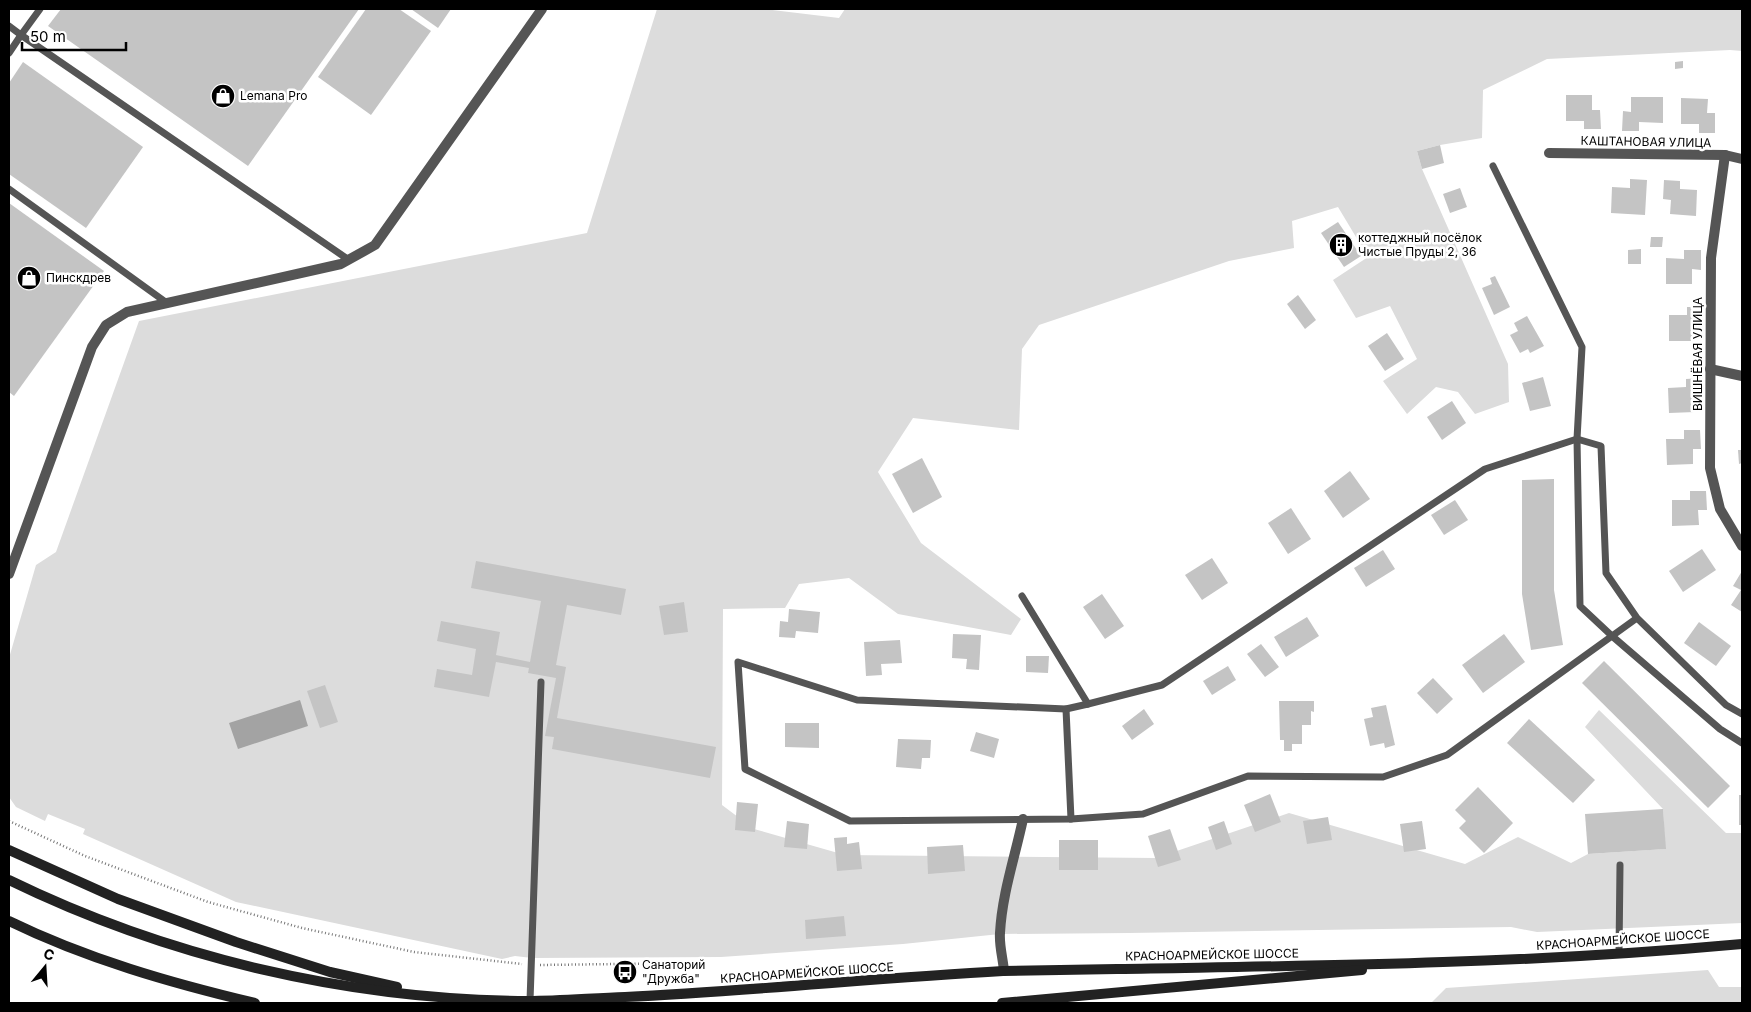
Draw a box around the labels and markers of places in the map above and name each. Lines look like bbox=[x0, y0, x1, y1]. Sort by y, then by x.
shop icon: Lemana Pro bbox=[210, 83, 236, 109]
place label: Lemana Pro bbox=[240, 88, 307, 103]
place label: коттеджный посёлок Чистые Пруды 2, 36 bbox=[1358, 230, 1482, 259]
building icon: коттеджный посёлок Чистые Пруды 2, 36 bbox=[1328, 232, 1354, 258]
shop icon: Пинскдрев bbox=[16, 265, 42, 291]
place label: Пинскдрев bbox=[46, 270, 111, 285]
place label: Санаторий "Дружба" bbox=[642, 957, 705, 986]
bus stop icon: Санаторий "Дружба" bbox=[612, 959, 638, 985]

